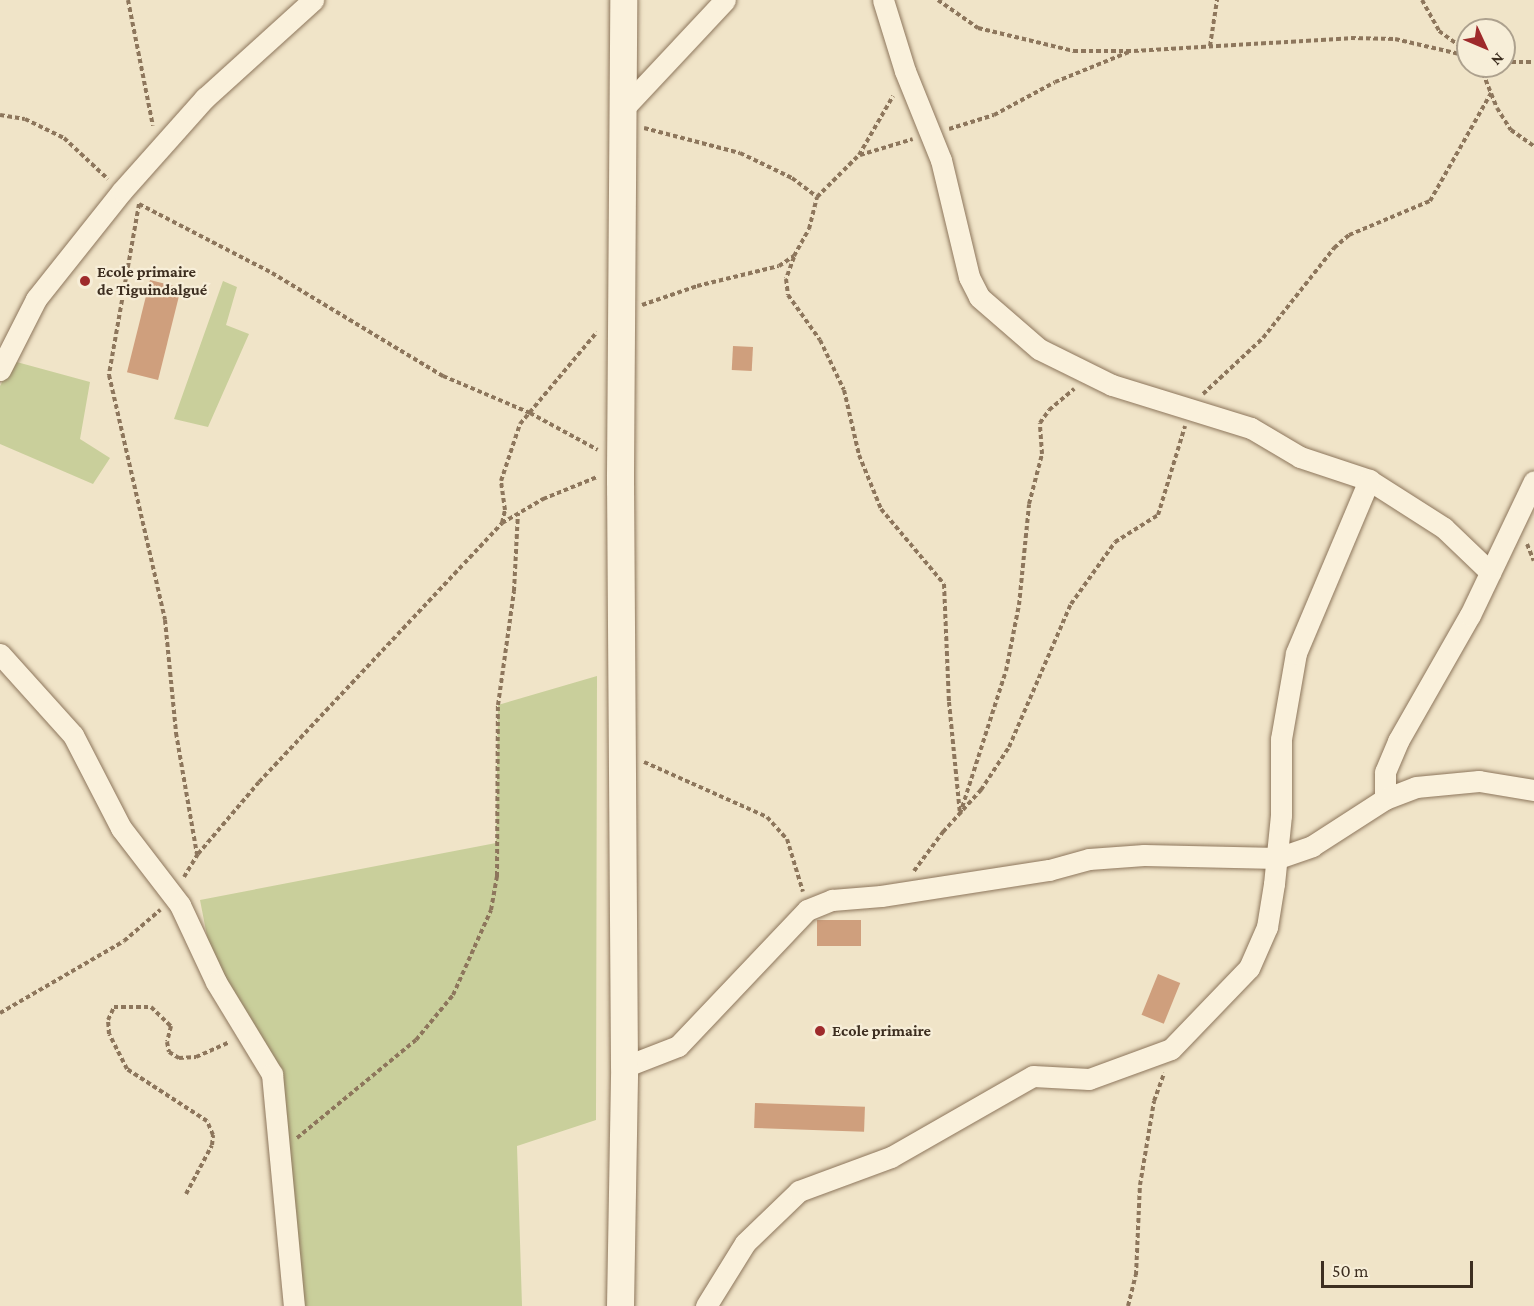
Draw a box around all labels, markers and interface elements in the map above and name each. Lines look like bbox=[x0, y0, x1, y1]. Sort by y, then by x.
north arrow bbox=[1456, 18, 1516, 78]
text: N bbox=[1488, 50, 1508, 69]
place label: Ecole primaire de Tiguindalgué bbox=[97, 262, 207, 300]
marker: Ecole primaire de Tiguindalgué bbox=[78, 274, 92, 288]
place label: Ecole primaire bbox=[832, 1021, 931, 1041]
marker: Ecole primaire bbox=[813, 1024, 827, 1038]
scale bar bbox=[1324, 1249, 1476, 1287]
text: 50 m bbox=[1332, 1261, 1369, 1281]

